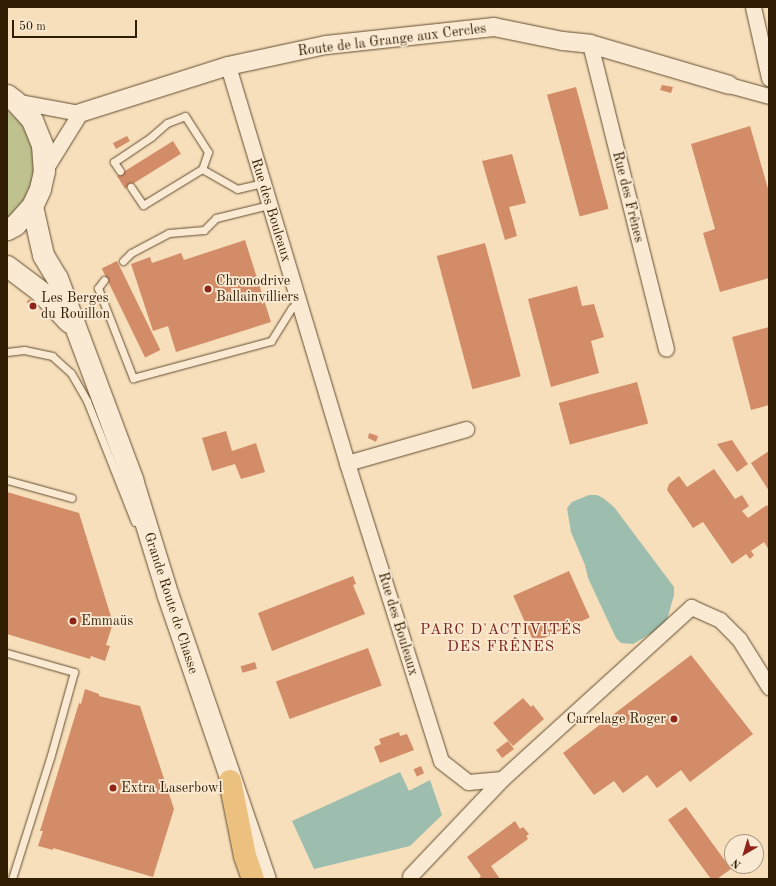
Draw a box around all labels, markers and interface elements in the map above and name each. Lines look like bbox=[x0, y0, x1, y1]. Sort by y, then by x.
scale bar bbox=[14, 12, 139, 38]
street label: Route de la Grange aux Cercles bbox=[297, 20, 487, 60]
text: 50 m bbox=[19, 21, 46, 33]
street label: Rue des Frênes bbox=[609, 150, 647, 244]
street label: Rue des Bouleaux bbox=[247, 156, 295, 264]
place label: Chronodrive Ballainvilliers bbox=[216, 273, 299, 306]
marker: Chronodrive Ballainvilliers bbox=[203, 284, 213, 294]
place label: Les Berges du Rouillon bbox=[41, 290, 110, 322]
marker: Les Berges du Rouillon bbox=[28, 301, 38, 311]
street label: Grande Route de Chasse bbox=[140, 530, 202, 676]
street label: Rue des Bouleaux bbox=[374, 570, 422, 678]
place label: Emmaüs bbox=[81, 613, 133, 629]
marker: Emmaüs bbox=[68, 616, 78, 626]
district label: PARC D'ACTIVITÉS DES FRÊNES bbox=[420, 621, 582, 656]
place label: Carrelage Roger bbox=[566, 711, 666, 727]
marker: Carrelage Roger bbox=[669, 714, 679, 724]
place label: Extra Laserbowl bbox=[121, 780, 222, 796]
marker: Extra Laserbowl bbox=[108, 783, 118, 793]
north arrow bbox=[724, 834, 764, 874]
text: N bbox=[730, 856, 744, 870]

